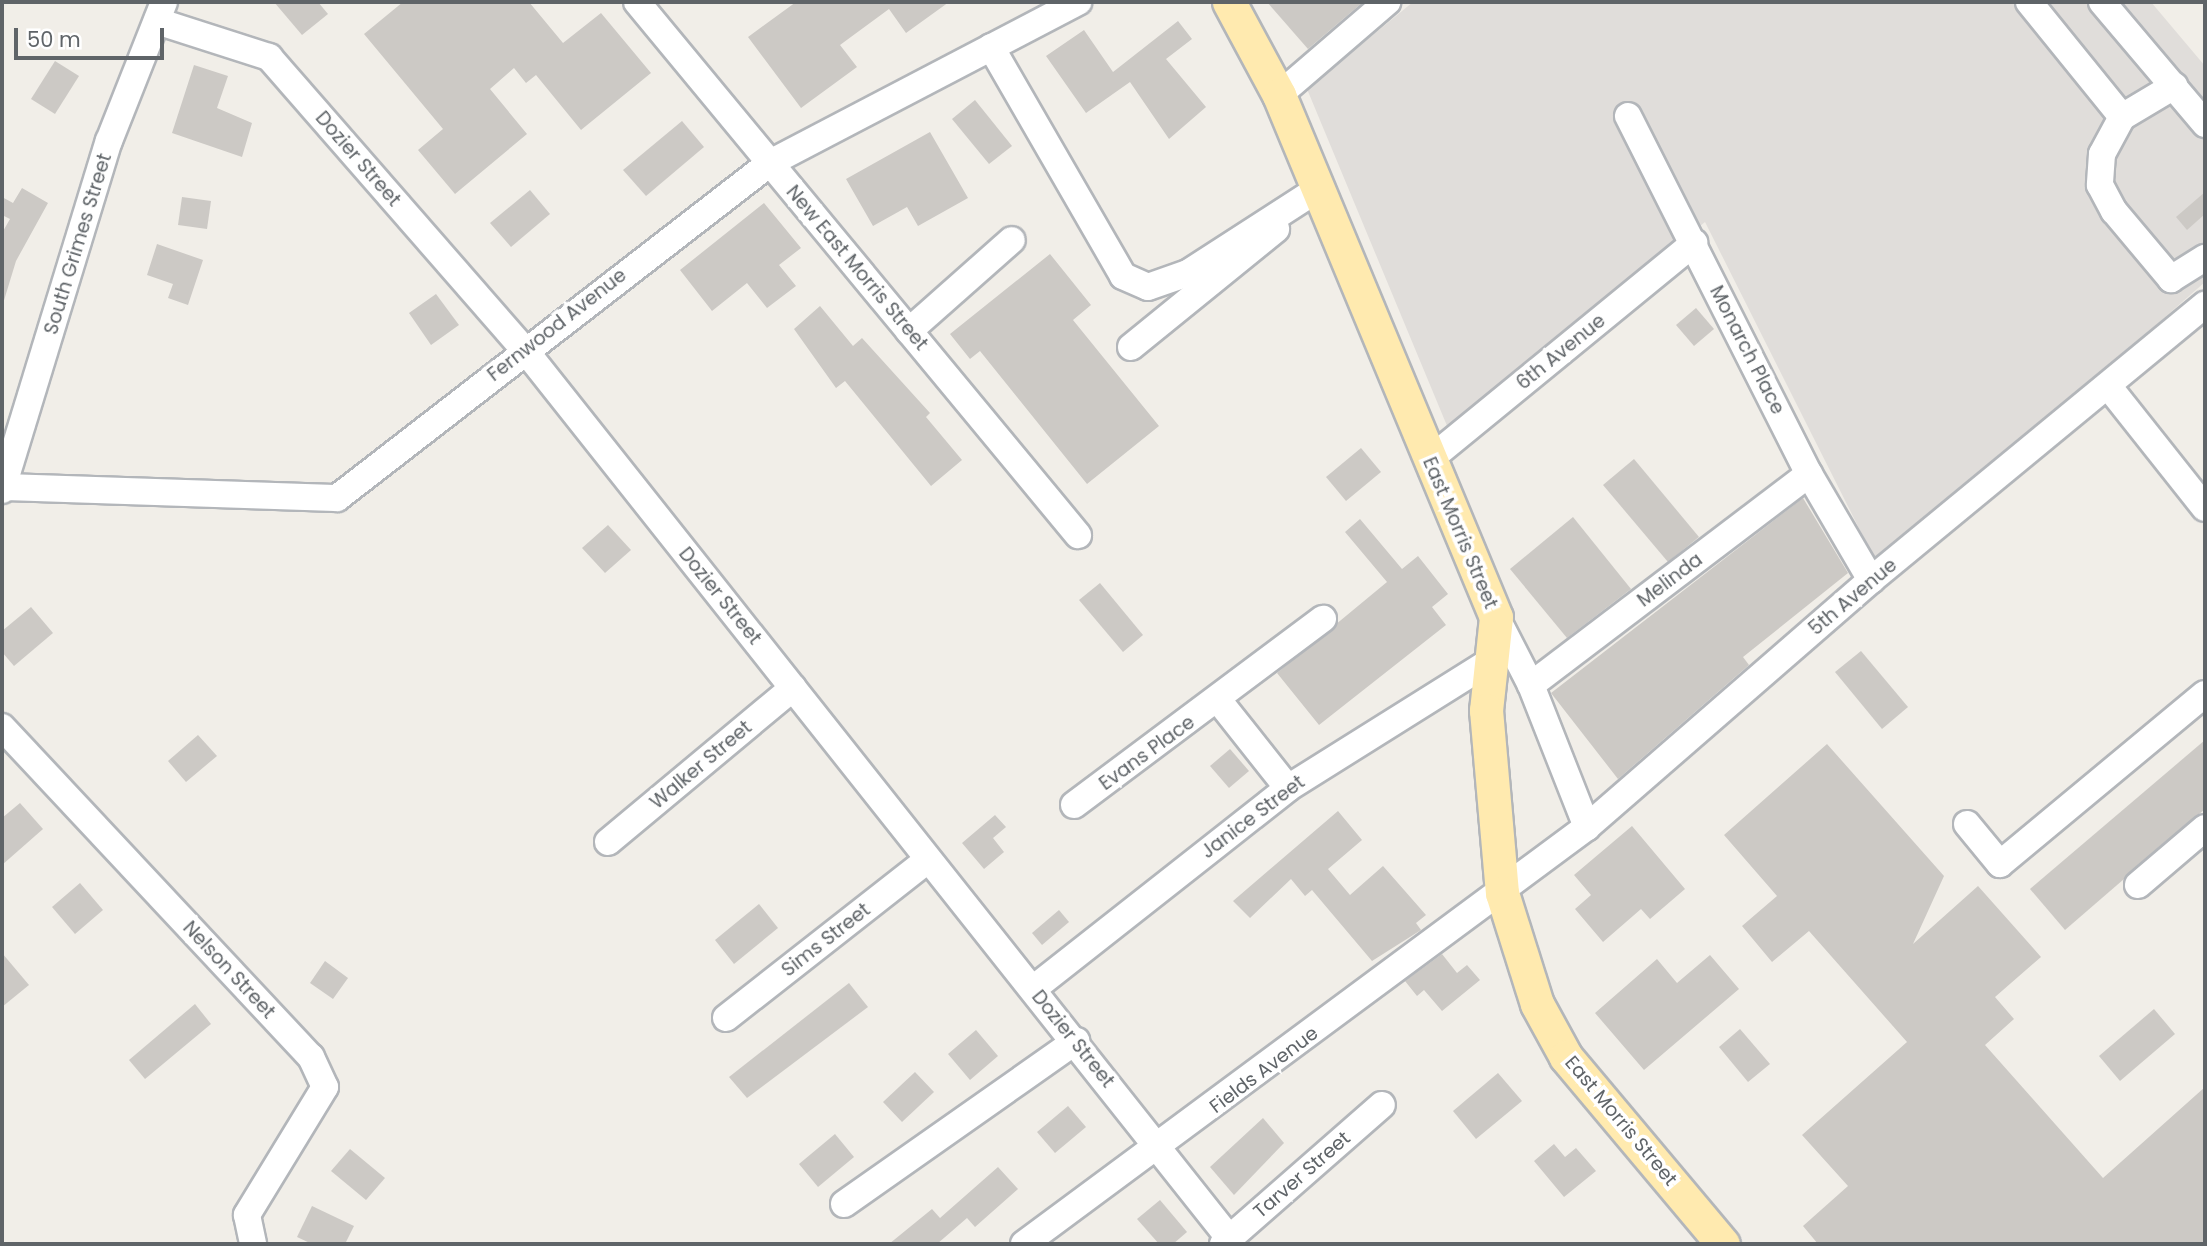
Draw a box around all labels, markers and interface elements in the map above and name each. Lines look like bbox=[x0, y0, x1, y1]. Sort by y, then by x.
scale bar bbox=[18, 14, 168, 58]
text: 50 m bbox=[27, 25, 81, 54]
street label: Dozier Street bbox=[311, 107, 405, 211]
street label: South Grimes Street bbox=[40, 151, 116, 337]
street label: New East Morris Street bbox=[781, 181, 933, 355]
street label: Fernwood Avenue bbox=[483, 264, 631, 386]
street label: Monarch Place bbox=[1705, 282, 1789, 418]
street label: 6th Avenue bbox=[1512, 309, 1610, 395]
street label: East Morris Street bbox=[1418, 454, 1502, 612]
street label: Dozier Street bbox=[674, 543, 766, 649]
street label: Melinda bbox=[1633, 548, 1707, 612]
street label: 5th Avenue bbox=[1805, 554, 1901, 640]
street label: Evans Place bbox=[1095, 711, 1199, 795]
street label: Walker Street bbox=[646, 716, 756, 814]
street label: Janice Street bbox=[1197, 771, 1309, 863]
street label: Sims Street bbox=[777, 898, 875, 982]
street label: Nelson Street bbox=[178, 917, 280, 1023]
street label: Dozier Street bbox=[1027, 986, 1119, 1092]
street label: Fields Avenue bbox=[1205, 1022, 1323, 1118]
street label: East Morris Street bbox=[1560, 1051, 1682, 1191]
street label: Tarver Street bbox=[1249, 1127, 1355, 1223]

